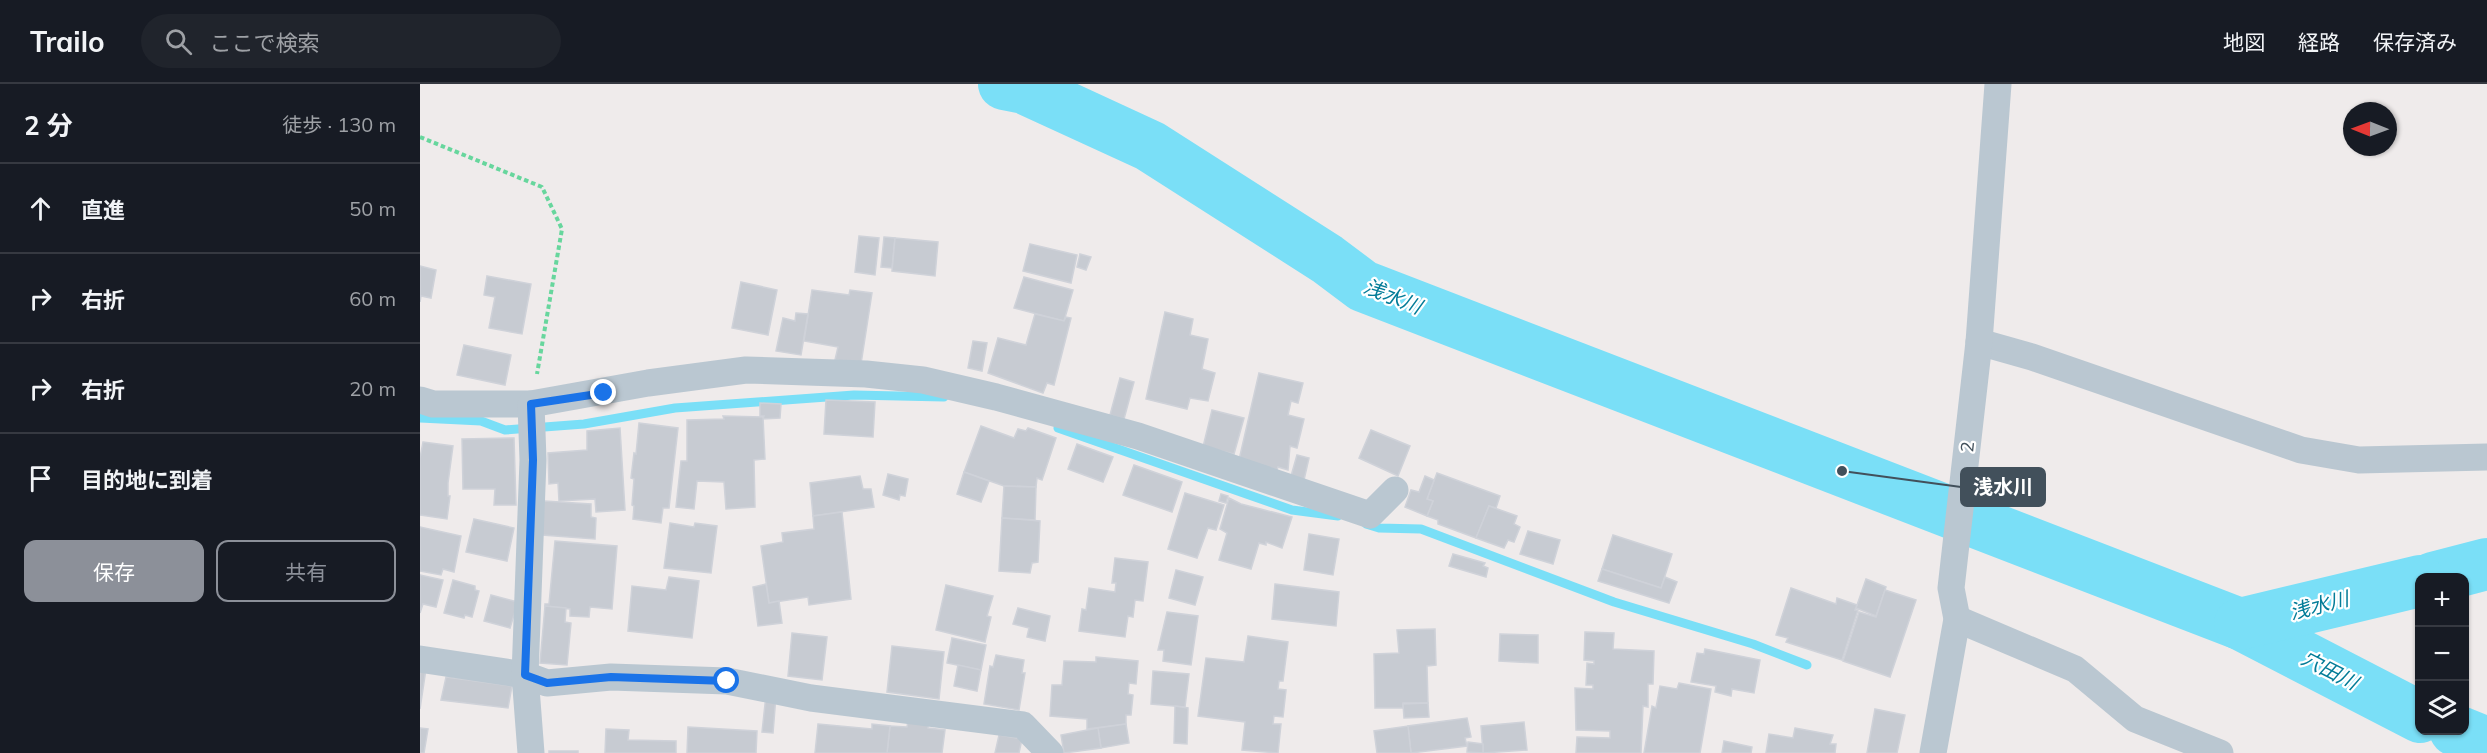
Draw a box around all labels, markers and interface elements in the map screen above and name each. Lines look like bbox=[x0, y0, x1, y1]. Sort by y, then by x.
search box bbox=[141, 14, 561, 68]
text: Trailo bbox=[30, 24, 105, 59]
icon: search bbox=[162, 25, 195, 58]
text: ここで検索 bbox=[210, 29, 320, 57]
text: 地図 bbox=[2223, 29, 2265, 55]
text: 経路 bbox=[2298, 29, 2340, 55]
text: 保存済み bbox=[2373, 29, 2457, 55]
north arrow bbox=[2343, 102, 2397, 156]
text: 2 分 bbox=[24, 109, 73, 142]
text: 徒歩 · 130 m bbox=[282, 112, 396, 137]
icon: ahead bbox=[24, 192, 57, 225]
text: 直進 bbox=[81, 196, 125, 224]
text: 50 m bbox=[349, 196, 396, 221]
water label: 浅水川 bbox=[1361, 273, 1427, 320]
icon: right bbox=[24, 282, 57, 315]
text: 右折 bbox=[81, 286, 125, 314]
text: 60 m bbox=[349, 286, 396, 311]
icon: right bbox=[24, 372, 57, 405]
text: 右折 bbox=[81, 376, 125, 404]
text: 20 m bbox=[349, 376, 396, 401]
route end bbox=[590, 379, 616, 405]
street label: 2 bbox=[1955, 440, 1979, 454]
icon: arrive bbox=[24, 462, 57, 495]
text: 目的地に到着 bbox=[81, 466, 213, 494]
callout: 浅水川 bbox=[1961, 468, 2045, 506]
text: 浅水川 bbox=[1973, 474, 2033, 499]
button: 保存 bbox=[24, 540, 204, 602]
button: 共有 bbox=[216, 540, 396, 602]
map controls bbox=[2415, 573, 2469, 735]
button: + bbox=[2415, 573, 2469, 627]
water label: 浅水川 bbox=[2287, 585, 2353, 624]
button: − bbox=[2415, 627, 2469, 681]
water label: 穴田川 bbox=[2298, 645, 2364, 696]
route start bbox=[713, 667, 739, 693]
button: layers bbox=[2415, 681, 2469, 735]

